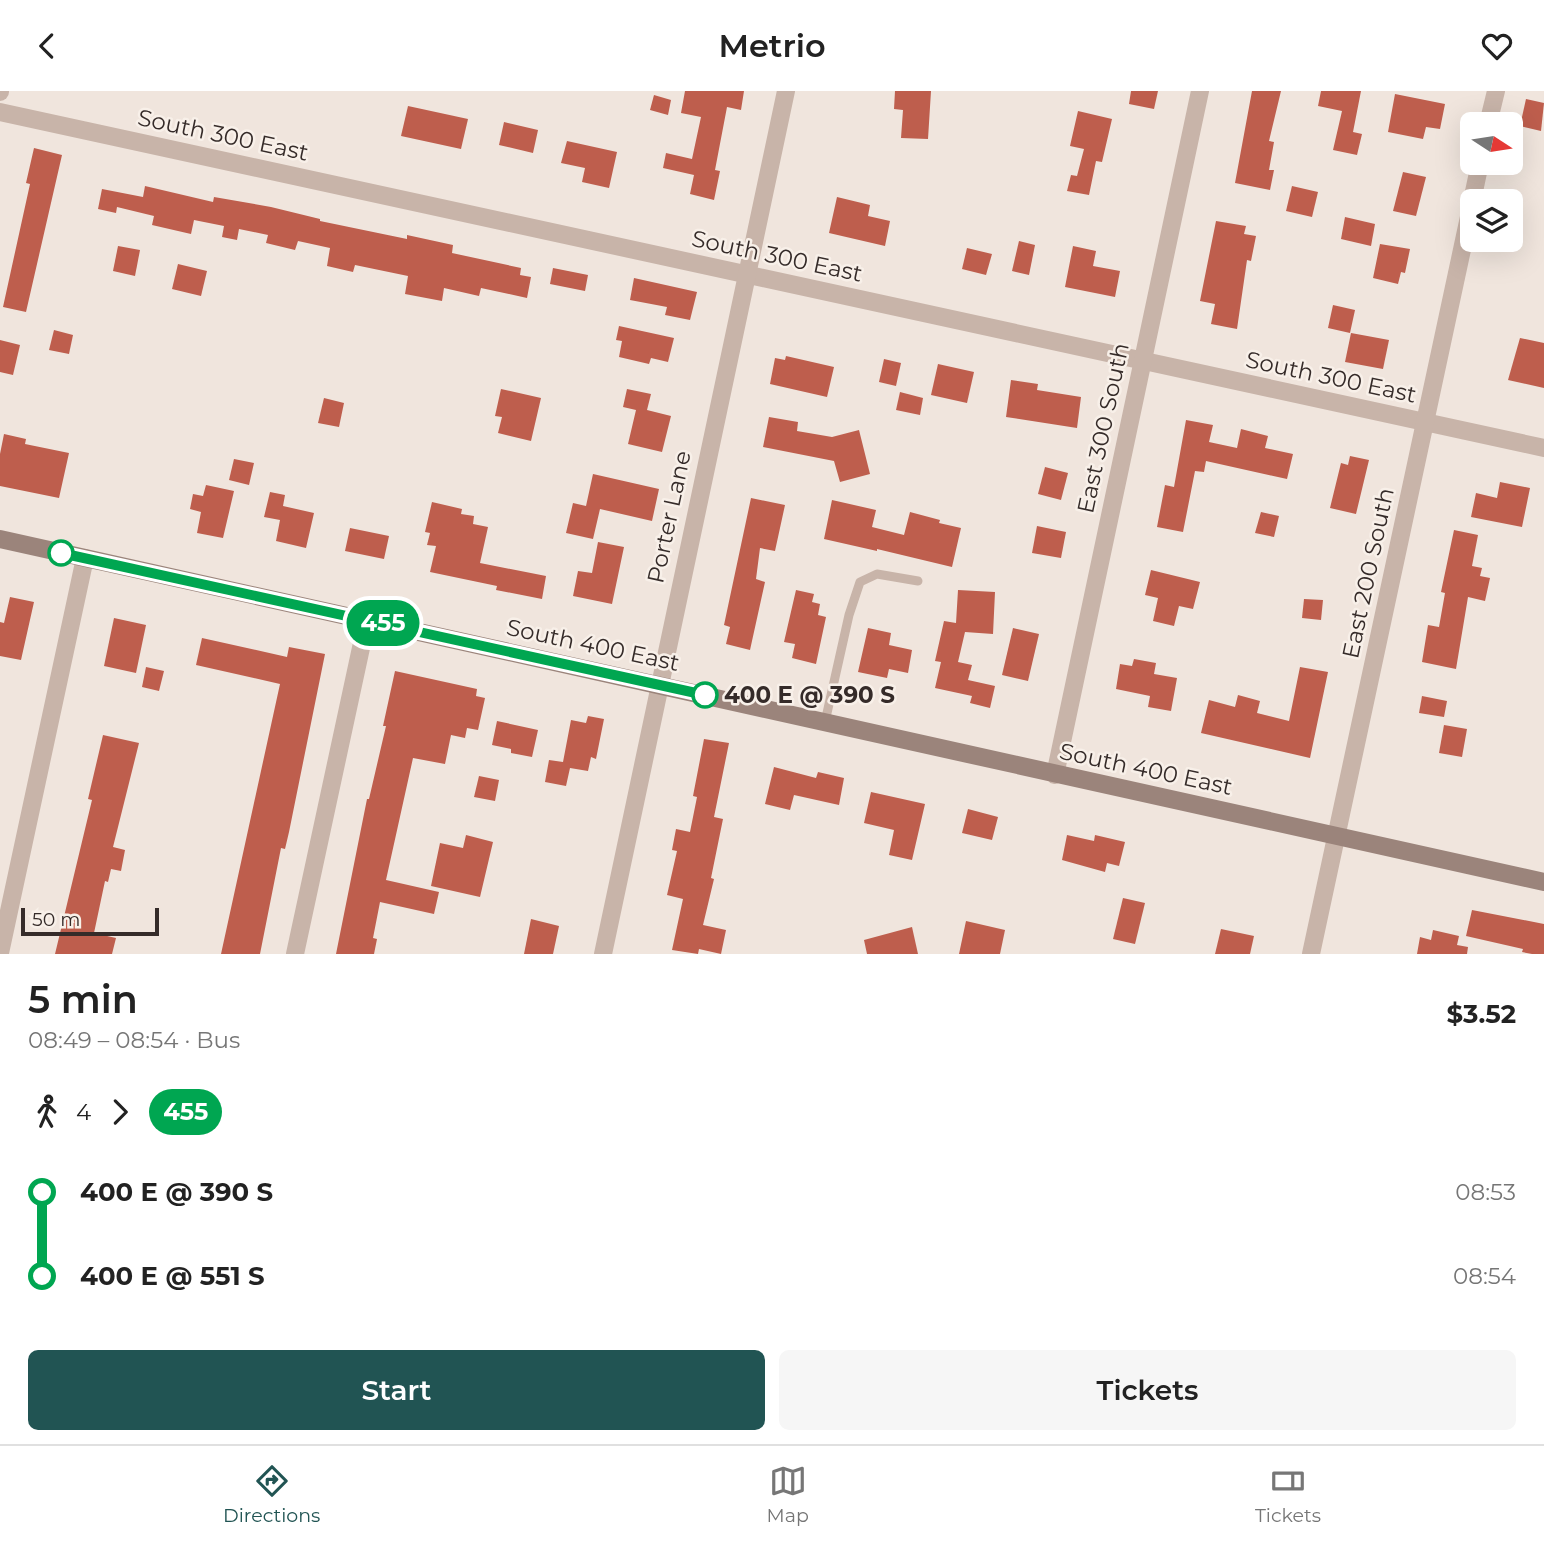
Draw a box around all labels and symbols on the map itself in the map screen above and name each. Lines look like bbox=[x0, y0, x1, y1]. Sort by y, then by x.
street label: South 300 East bbox=[135, 103, 311, 167]
north arrow bbox=[1460, 112, 1522, 175]
street label: South 300 East bbox=[689, 224, 865, 288]
street label: East 300 South bbox=[1071, 340, 1135, 516]
street label: South 300 East bbox=[1243, 345, 1419, 409]
street label: Porter Lane bbox=[641, 448, 697, 586]
street label: East 200 South bbox=[1336, 485, 1400, 661]
unlabelled marker bbox=[48, 540, 74, 566]
line badge: 455 bbox=[343, 600, 423, 646]
street label: South 400 East bbox=[504, 613, 682, 677]
place label: 400 E @ 390 S bbox=[724, 681, 895, 709]
marker: 400 E @ 390 S bbox=[692, 682, 718, 708]
street label: South 400 East bbox=[1057, 737, 1235, 801]
scale bar bbox=[21, 905, 159, 937]

